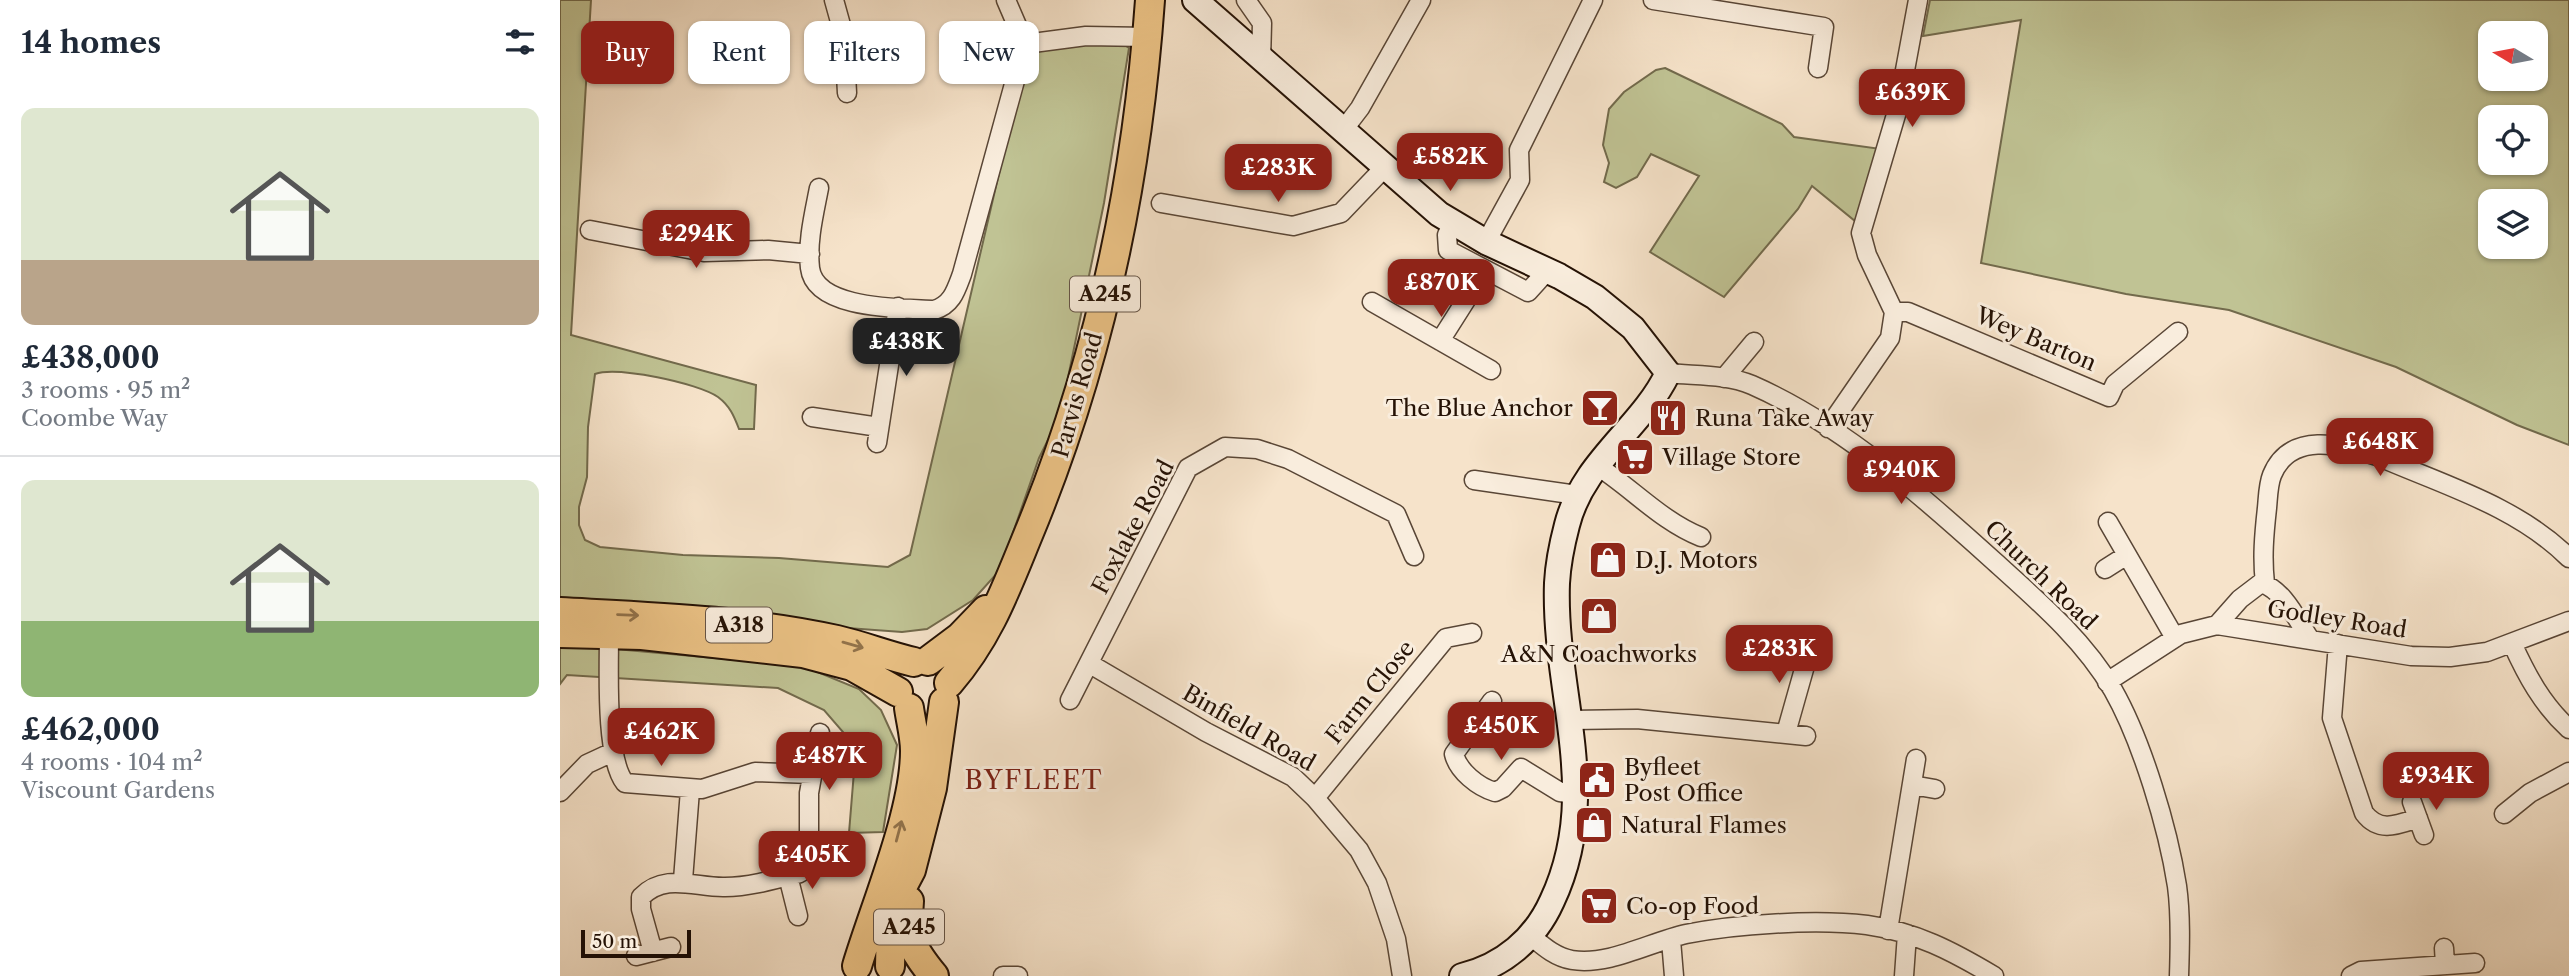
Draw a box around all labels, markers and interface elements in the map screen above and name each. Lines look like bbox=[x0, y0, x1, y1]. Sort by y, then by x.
chip: Buy bbox=[581, 21, 674, 84]
chip: Rent bbox=[688, 21, 790, 84]
chip: Filters bbox=[804, 21, 925, 84]
chip: New bbox=[939, 21, 1039, 84]
north arrow bbox=[2478, 21, 2548, 91]
map controls bbox=[2478, 21, 2548, 259]
icon: filters bbox=[501, 23, 539, 61]
text: 14 homes bbox=[21, 24, 161, 61]
pin: £639K bbox=[1863, 69, 1961, 129]
text: £639K bbox=[1875, 78, 1949, 106]
button: locate bbox=[2478, 105, 2548, 175]
pin: £582K bbox=[1401, 134, 1499, 193]
text: £582K bbox=[1413, 142, 1487, 170]
pin: £283K bbox=[1229, 144, 1327, 204]
icon: home bbox=[217, 153, 343, 279]
text: £283K bbox=[1241, 153, 1315, 181]
button: layers bbox=[2478, 189, 2548, 259]
pin: £294K bbox=[647, 210, 745, 270]
text: £294K bbox=[659, 219, 733, 247]
pin: £870K bbox=[1392, 260, 1490, 319]
text: £870K bbox=[1404, 268, 1478, 296]
road number: A245 bbox=[1070, 276, 1140, 312]
street label: Wey Barton bbox=[1971, 301, 2101, 377]
pin: £438K bbox=[857, 318, 955, 378]
text: £438K bbox=[869, 327, 943, 355]
street label: Parvis Road bbox=[1046, 329, 1108, 461]
text: £438,000 bbox=[21, 339, 160, 376]
text: 3 rooms · 95 m² bbox=[21, 376, 190, 404]
bar icon: The Blue Anchor bbox=[1579, 387, 1621, 429]
place label: The Blue Anchor bbox=[1386, 394, 1573, 422]
restaurant icon: Runa Take Away bbox=[1647, 397, 1689, 439]
text: Coombe Way bbox=[21, 404, 168, 432]
place label: Runa Take Away bbox=[1695, 404, 1874, 432]
pin: £648K bbox=[2331, 419, 2429, 478]
text: £648K bbox=[2342, 427, 2418, 455]
supermarket icon: Village Store bbox=[1614, 436, 1656, 478]
place label: Village Store bbox=[1661, 443, 1801, 471]
pin: £940K bbox=[1852, 447, 1950, 506]
street label: Foxlake Road bbox=[1086, 455, 1180, 599]
text: £940K bbox=[1863, 455, 1939, 483]
street label: Church Road bbox=[1979, 515, 2103, 635]
icon: home bbox=[217, 525, 343, 651]
shop icon: D.J. Motors bbox=[1587, 539, 1629, 581]
place label: D.J. Motors bbox=[1635, 546, 1758, 574]
street label: Godley Road bbox=[2265, 594, 2409, 644]
shop icon: A&N Coachworks bbox=[1578, 595, 1620, 637]
road number: A318 bbox=[706, 608, 772, 642]
one-way arrow bbox=[616, 609, 639, 622]
pin: £283K bbox=[1730, 626, 1828, 685]
text: £283K bbox=[1742, 634, 1816, 662]
street label: Farm Close bbox=[1320, 635, 1420, 749]
one-way arrow bbox=[842, 639, 864, 652]
place label: A&N Coachworks bbox=[1500, 640, 1697, 668]
street label: Binfield Road bbox=[1178, 679, 1320, 777]
pin: £450K bbox=[1452, 702, 1550, 762]
pin: £462K bbox=[612, 708, 710, 768]
text: £462,000 bbox=[21, 711, 160, 748]
text: £450K bbox=[1464, 711, 1538, 739]
text: £462K bbox=[624, 717, 698, 745]
pin: £487K bbox=[780, 732, 878, 792]
text: £487K bbox=[792, 741, 866, 769]
text: 4 rooms · 104 m² bbox=[21, 748, 203, 776]
pin: £934K bbox=[2387, 752, 2485, 812]
place label: Byfleet Post Office bbox=[1624, 753, 1743, 807]
public building icon: Byfleet Post Office bbox=[1576, 759, 1618, 801]
text: £934K bbox=[2399, 761, 2473, 789]
district label: BYFLEET bbox=[964, 764, 1104, 796]
text: Viscount Gardens bbox=[21, 776, 215, 804]
shop icon: Natural Flames bbox=[1573, 804, 1615, 846]
place label: Natural Flames bbox=[1621, 811, 1787, 839]
one-way arrow bbox=[893, 820, 906, 843]
pin: £405K bbox=[763, 832, 861, 891]
text: £405K bbox=[775, 840, 849, 868]
supermarket icon: Co-op Food bbox=[1578, 885, 1620, 927]
place label: Co-op Food bbox=[1626, 892, 1759, 920]
road number: A245 bbox=[874, 909, 944, 944]
scale bar bbox=[581, 927, 691, 959]
text: 50 m bbox=[592, 930, 637, 953]

